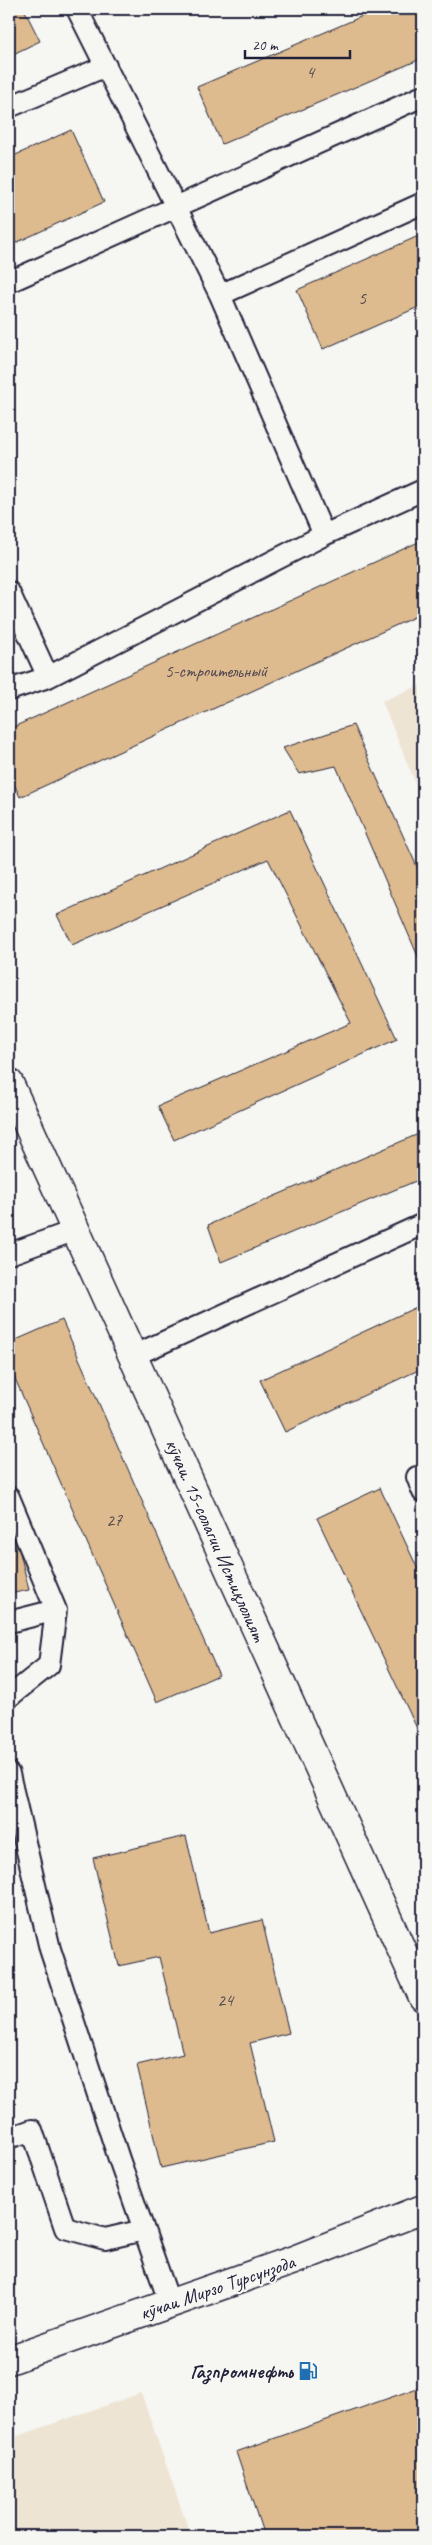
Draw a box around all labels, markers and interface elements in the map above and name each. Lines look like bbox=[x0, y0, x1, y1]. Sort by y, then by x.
scale bar bbox=[245, 28, 350, 60]
text: 20 m bbox=[252, 36, 279, 55]
house number: 4 bbox=[306, 61, 316, 83]
house number: 5 bbox=[358, 287, 367, 309]
house number: 5-строительный bbox=[165, 660, 269, 682]
street label: кӯчаи. 15-солагии Истиқлолият bbox=[159, 1435, 272, 1646]
house number: 27 bbox=[106, 1509, 123, 1531]
house number: 24 bbox=[217, 1989, 235, 2011]
street label: кӯчаи Мирзо Турсунзода bbox=[136, 2249, 300, 2327]
place label: Газпромнефть bbox=[190, 2359, 295, 2385]
fuel station icon: Газпромнефть bbox=[297, 2360, 319, 2382]

